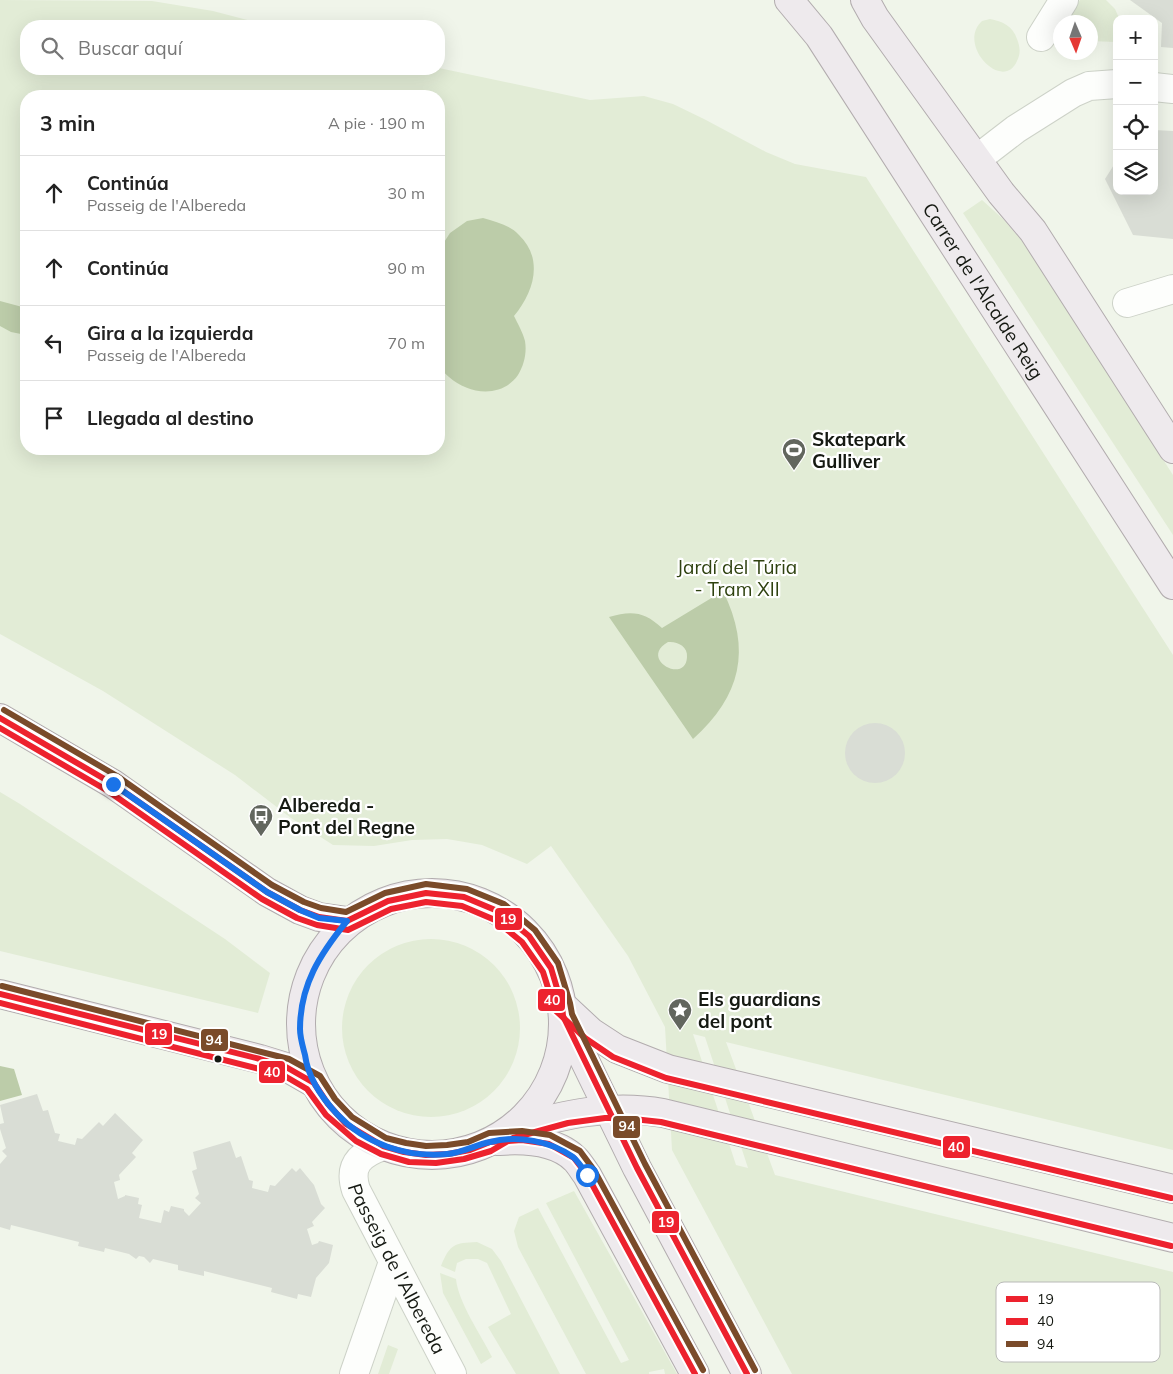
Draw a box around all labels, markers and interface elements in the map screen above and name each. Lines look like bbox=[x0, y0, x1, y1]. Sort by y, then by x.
north arrow bbox=[1053, 15, 1098, 60]
map controls bbox=[1113, 15, 1158, 195]
button: + bbox=[1113, 15, 1158, 60]
search box bbox=[20, 20, 445, 75]
icon: search bbox=[38, 34, 66, 62]
text: Buscar aquí bbox=[78, 36, 182, 60]
button: − bbox=[1113, 60, 1158, 105]
button: locate bbox=[1113, 105, 1158, 150]
text: 3 min bbox=[40, 110, 95, 136]
text: A pie · 190 m bbox=[328, 113, 425, 133]
button: layers bbox=[1113, 150, 1158, 195]
text: Continúa bbox=[87, 171, 169, 195]
icon: ahead bbox=[40, 179, 68, 207]
text: 30 m bbox=[388, 183, 425, 203]
text: Passeig de l'Albereda bbox=[87, 195, 246, 215]
street label: Carrer de l'Alcalde Reig bbox=[918, 198, 1049, 384]
icon: ahead bbox=[40, 254, 68, 282]
text: Continúa bbox=[87, 256, 169, 280]
text: 90 m bbox=[388, 258, 425, 278]
text: Gira a la izquierda bbox=[87, 321, 253, 345]
icon: left bbox=[40, 329, 68, 357]
text: 70 m bbox=[388, 333, 425, 353]
text: Passeig de l'Albereda bbox=[87, 345, 246, 365]
icon: arrive bbox=[40, 404, 68, 432]
text: Llegada al destino bbox=[87, 406, 254, 430]
place label: Skatepark Gulliver bbox=[812, 427, 906, 473]
sports icon: Skatepark Gulliver bbox=[781, 437, 807, 471]
park label: Jardí del Túria - Tram XII bbox=[677, 555, 797, 601]
route end bbox=[102, 773, 125, 796]
place label: Albereda - Pont del Regne bbox=[278, 793, 415, 839]
bus stop icon: Albereda - Pont del Regne bbox=[248, 803, 274, 837]
line badge: 19 bbox=[494, 907, 523, 931]
text: 19 bbox=[500, 910, 516, 928]
place label: Els guardians del pont bbox=[698, 987, 821, 1033]
line badge: 40 bbox=[537, 988, 566, 1012]
text: 40 bbox=[544, 991, 560, 1009]
place icon: Els guardians del pont bbox=[667, 997, 693, 1031]
line badge: 19 bbox=[144, 1022, 173, 1046]
text: 19 bbox=[151, 1025, 167, 1043]
line badge: 94 bbox=[200, 1028, 229, 1052]
text: 94 bbox=[206, 1031, 223, 1049]
unlabelled marker bbox=[213, 1054, 223, 1064]
line badge: 40 bbox=[258, 1060, 286, 1084]
text: 40 bbox=[264, 1063, 280, 1081]
line badge: 94 bbox=[612, 1115, 641, 1139]
text: 94 bbox=[619, 1117, 636, 1135]
line badge: 40 bbox=[942, 1135, 971, 1159]
text: 40 bbox=[948, 1138, 964, 1156]
route start bbox=[576, 1164, 599, 1187]
street label: Passeig de l'Albereda bbox=[343, 1181, 451, 1358]
line badge: 19 bbox=[651, 1210, 680, 1234]
text: 19 bbox=[658, 1213, 674, 1231]
legend bbox=[996, 1282, 1160, 1362]
text: 19 bbox=[1037, 1290, 1054, 1308]
text: 40 bbox=[1037, 1312, 1054, 1330]
text: 94 bbox=[1037, 1335, 1054, 1353]

